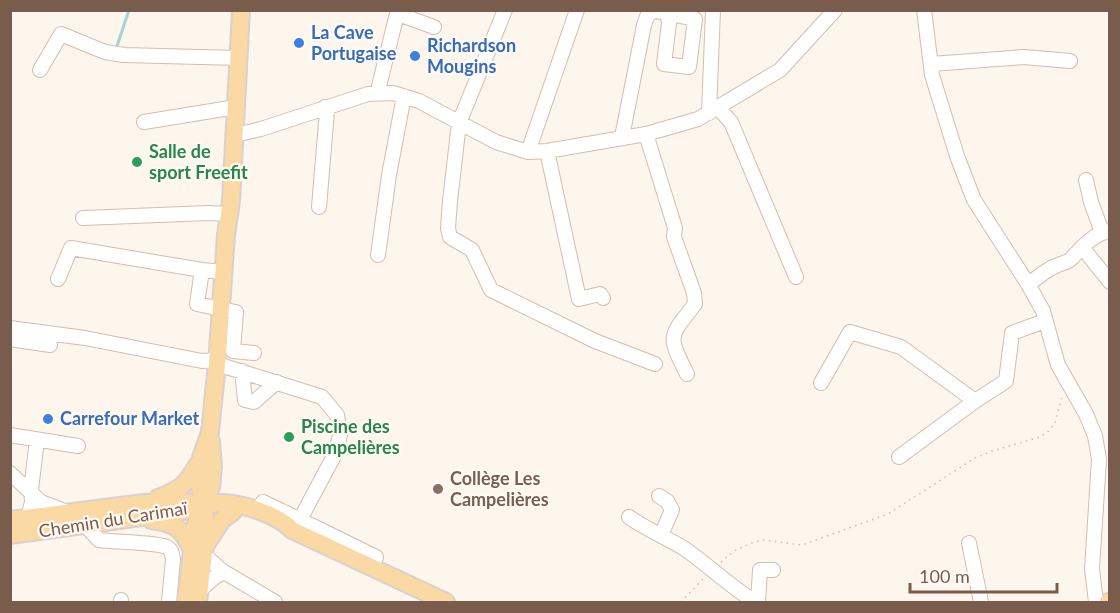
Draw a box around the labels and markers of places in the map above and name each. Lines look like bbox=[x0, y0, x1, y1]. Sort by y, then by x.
place label: La Cave Portugaise bbox=[311, 21, 397, 64]
place label: Richardson Mougins bbox=[427, 34, 516, 77]
marker: La Cave Portugaise bbox=[292, 36, 306, 50]
marker: Richardson Mougins bbox=[408, 49, 422, 63]
place label: Salle de sport Freefit bbox=[149, 140, 248, 183]
marker: Salle de sport Freefit bbox=[130, 155, 144, 169]
place label: Carrefour Market bbox=[60, 407, 199, 429]
marker: Carrefour Market bbox=[41, 412, 55, 426]
place label: Piscine des Campelières bbox=[301, 415, 400, 458]
marker: Piscine des Campelières bbox=[282, 430, 296, 444]
place label: Collège Les Campelières bbox=[450, 467, 549, 510]
marker: Collège Les Campelières bbox=[431, 482, 445, 496]

